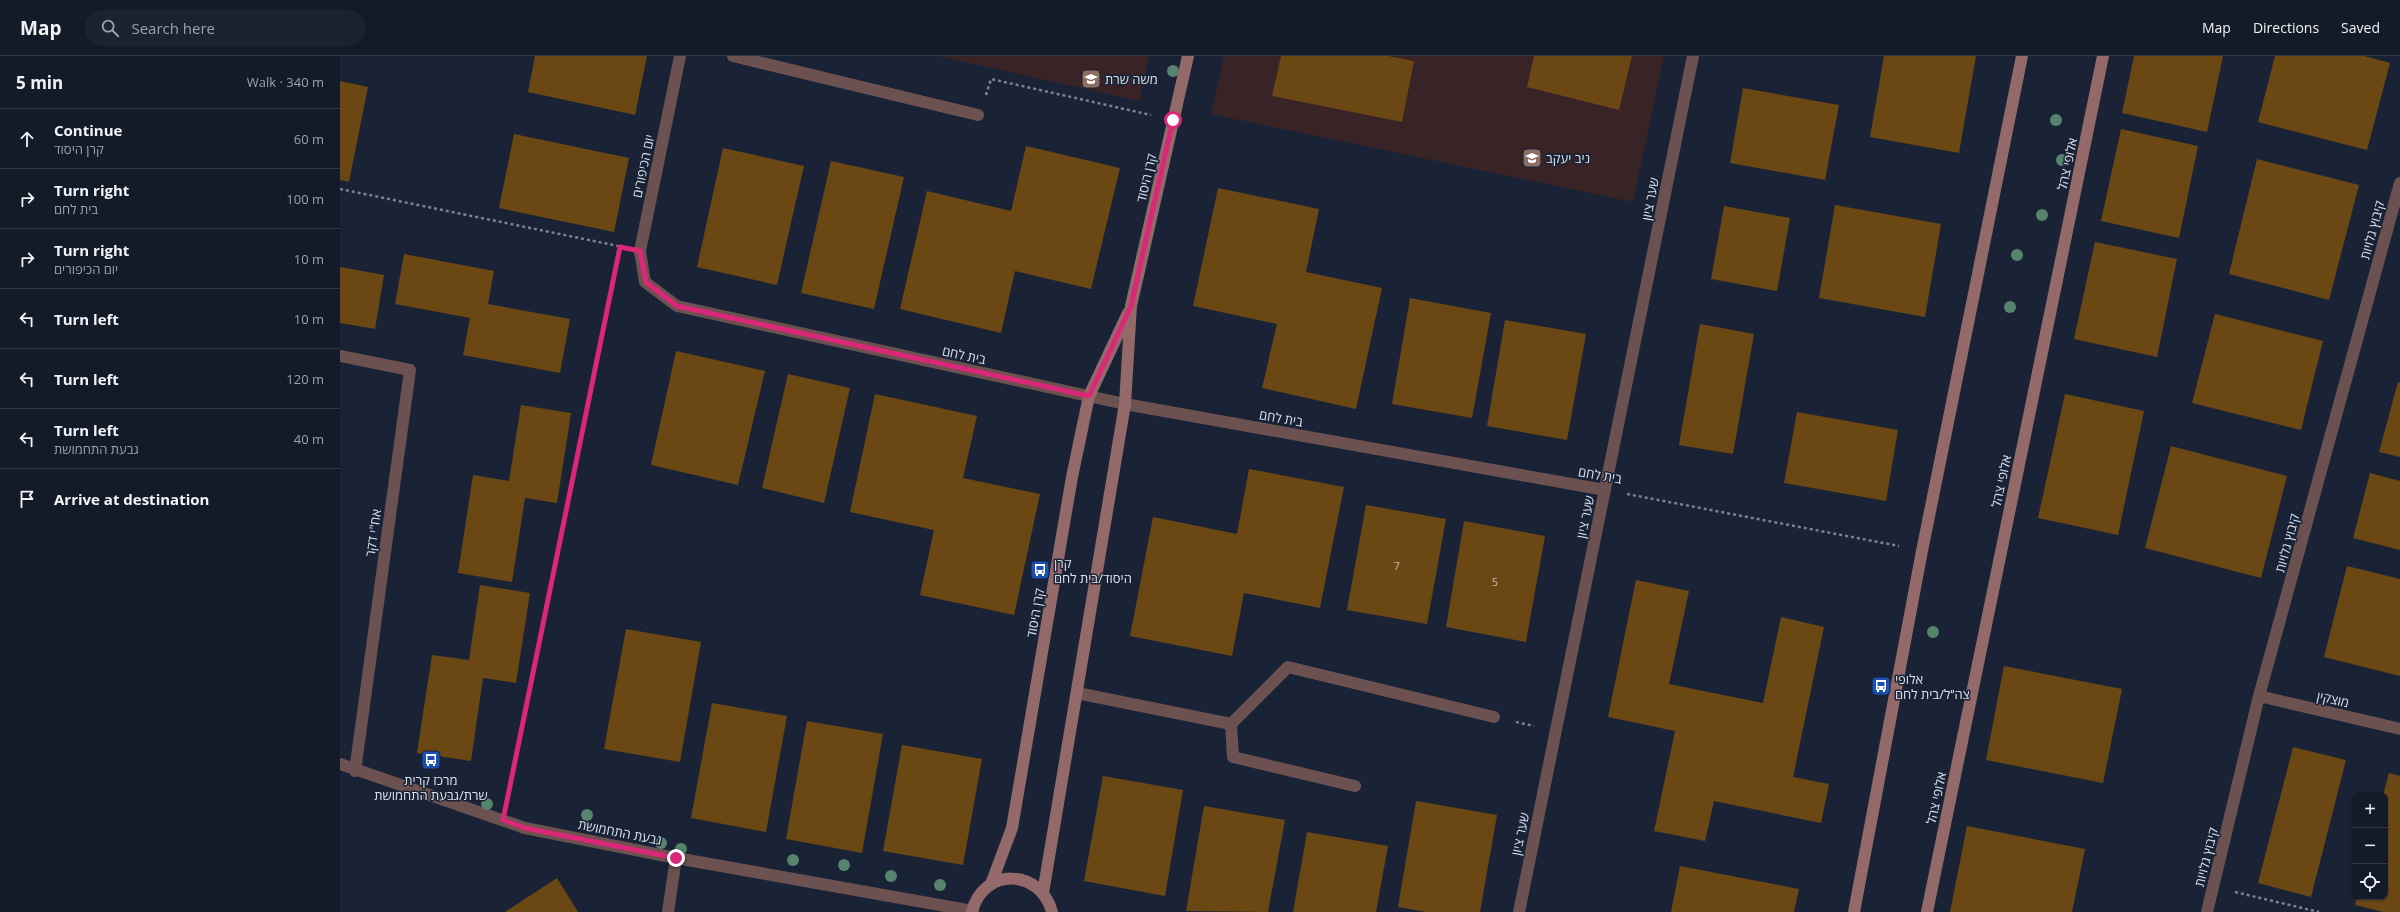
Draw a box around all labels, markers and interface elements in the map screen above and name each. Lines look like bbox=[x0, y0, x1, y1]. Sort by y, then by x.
search box bbox=[85, 10, 365, 46]
text: Map bbox=[20, 15, 61, 41]
icon: search bbox=[99, 17, 121, 39]
text: Search here bbox=[131, 18, 215, 38]
text: Map bbox=[2202, 18, 2231, 37]
text: Directions bbox=[2253, 18, 2319, 37]
text: Saved bbox=[2341, 18, 2380, 37]
school or university icon: משה שרת bbox=[1080, 68, 1102, 90]
place label: משה שרת bbox=[1105, 70, 1158, 88]
text: 5 min bbox=[16, 71, 63, 94]
text: Walk · 340 m bbox=[247, 73, 324, 91]
route start bbox=[1164, 111, 1182, 129]
text: Continue bbox=[54, 120, 122, 140]
icon: ahead bbox=[16, 128, 38, 150]
text: 60 m bbox=[294, 130, 324, 148]
street label: יום הכיפורים bbox=[628, 133, 658, 199]
street label: אלופי צהל bbox=[2053, 136, 2081, 192]
text: קרן היסוד bbox=[54, 140, 104, 158]
school or university icon: ניב יעקב bbox=[1521, 147, 1543, 169]
place label: ניב יעקב bbox=[1546, 149, 1590, 167]
street label: קרן היסוד bbox=[1132, 151, 1160, 204]
street label: שער ציון bbox=[1637, 176, 1663, 222]
text: Turn right bbox=[54, 180, 129, 200]
icon: right bbox=[16, 188, 38, 210]
text: 100 m bbox=[286, 190, 324, 208]
street label: קיבוץ גלויות bbox=[2356, 198, 2389, 261]
text: בית לחם bbox=[54, 200, 98, 218]
text: Turn right bbox=[54, 240, 129, 260]
icon: right bbox=[16, 248, 38, 270]
text: 10 m bbox=[294, 250, 324, 268]
text: יום הכיפורים bbox=[54, 260, 118, 278]
icon: left bbox=[16, 308, 38, 330]
text: Turn left bbox=[54, 309, 119, 329]
text: 10 m bbox=[294, 310, 324, 328]
street label: בית לחם bbox=[941, 342, 988, 368]
icon: left bbox=[16, 368, 38, 390]
text: Turn left bbox=[54, 369, 119, 389]
text: 120 m bbox=[286, 370, 324, 388]
street label: בית לחם bbox=[1258, 405, 1304, 431]
text: Turn left bbox=[54, 420, 119, 440]
icon: left bbox=[16, 428, 38, 450]
text: 40 m bbox=[294, 430, 324, 448]
text: גבעת התחמושת bbox=[54, 440, 139, 458]
street label: אלופי צהל bbox=[1987, 453, 2015, 509]
street label: בית לחם bbox=[1577, 462, 1623, 488]
icon: arrive bbox=[16, 488, 38, 510]
text: Arrive at destination bbox=[54, 489, 209, 509]
street label: שער ציון bbox=[1572, 494, 1598, 540]
street label: אח"י דקר bbox=[361, 508, 385, 558]
street label: קיבוץ גלויות bbox=[2271, 511, 2304, 574]
place label: קרן היסוד/בית לחם bbox=[1054, 554, 1132, 587]
house number: 7 bbox=[1394, 558, 1400, 573]
bus stop icon: קרן היסוד/בית לחם bbox=[1029, 559, 1051, 581]
house number: 5 bbox=[1492, 574, 1498, 589]
street label: קרן היסוד bbox=[1022, 587, 1048, 639]
place label: אלופי צה״ל/בית לחם bbox=[1895, 670, 1970, 703]
bus stop icon: אלופי צה״ל/בית לחם bbox=[1870, 675, 1892, 697]
street label: מוצקין bbox=[2315, 687, 2351, 711]
bus stop icon: מרכז קרית שרת/גבעת התחמושת bbox=[420, 749, 442, 771]
street label: אלופי צהל bbox=[1922, 770, 1950, 826]
place label: מרכז קרית שרת/גבעת התחמושת bbox=[374, 771, 488, 804]
map controls bbox=[2352, 792, 2388, 900]
button: + bbox=[2352, 792, 2388, 828]
street label: שער ציון bbox=[1507, 811, 1533, 857]
street label: גבעת התחמושת bbox=[577, 815, 663, 849]
street label: קיבוץ גלויות bbox=[2190, 825, 2222, 888]
button: − bbox=[2352, 828, 2388, 864]
route end bbox=[667, 849, 685, 867]
button: locate bbox=[2352, 864, 2388, 900]

